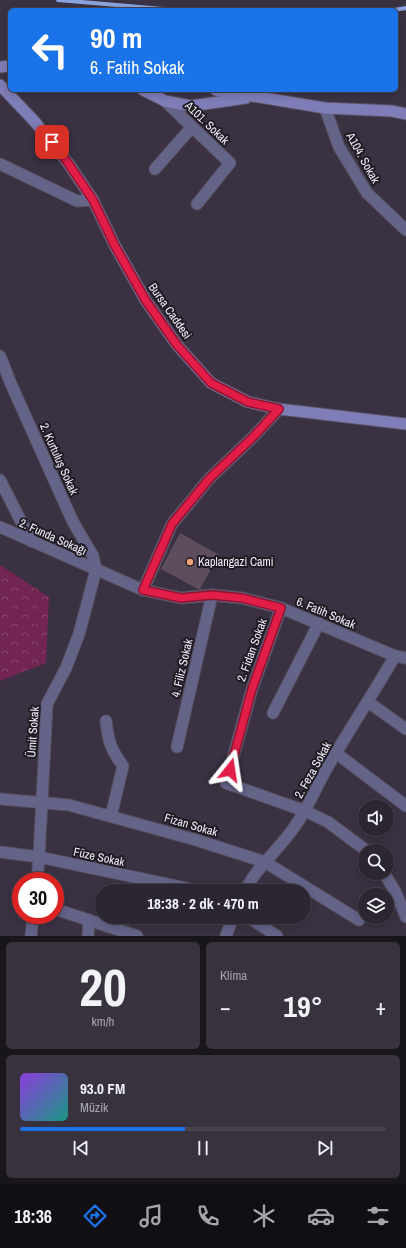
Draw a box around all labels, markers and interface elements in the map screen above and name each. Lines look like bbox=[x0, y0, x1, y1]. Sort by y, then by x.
text: 90 m bbox=[90, 19, 142, 57]
icon: left bbox=[24, 24, 76, 76]
text: 6. Fatih Sokak bbox=[90, 55, 184, 80]
street label: A101. Sokak bbox=[181, 97, 233, 148]
pin bbox=[35, 125, 69, 159]
street label: A104. Sokak bbox=[342, 129, 384, 186]
icon: arrive bbox=[41, 131, 63, 153]
street label: Bursa Caddesi bbox=[145, 280, 195, 342]
street label: 2. Kurtuluş Sokak bbox=[36, 421, 82, 498]
street label: 2. Funda Sokağı bbox=[17, 515, 89, 559]
place label: Kaplangazi Cami bbox=[198, 554, 273, 570]
marker: Kaplangazi Cami bbox=[185, 557, 195, 567]
street label: 6. Fatih Sokak bbox=[294, 593, 358, 633]
street label: 2. Fidan Sokak bbox=[233, 616, 271, 684]
street label: 4. Filiz Sokak bbox=[167, 637, 197, 699]
street label: Ümit Sokak bbox=[22, 706, 43, 758]
street label: 2. Feza Sokak bbox=[291, 739, 335, 801]
position arrow bbox=[209, 749, 251, 791]
map controls bbox=[358, 800, 394, 924]
button: sound bbox=[358, 800, 394, 836]
street label: Fizan Sokak bbox=[163, 810, 220, 840]
street label: Füze Sokak bbox=[72, 844, 126, 870]
button: search bbox=[358, 844, 394, 880]
speed limit sign: 30 bbox=[12, 872, 64, 924]
button: layers bbox=[358, 888, 394, 924]
text: 18:38 · 2 dk · 470 m bbox=[147, 893, 259, 914]
text: 20 bbox=[79, 952, 127, 1022]
text: Klima bbox=[220, 967, 247, 984]
text: 19° bbox=[283, 986, 323, 1026]
text: − bbox=[220, 992, 231, 1022]
text: + bbox=[375, 992, 386, 1022]
text: km/h bbox=[91, 1013, 115, 1030]
text: 93.0 FM bbox=[80, 1078, 125, 1099]
text: Müzik bbox=[80, 1099, 108, 1116]
icon: previous bbox=[70, 1137, 92, 1159]
icon: pause bbox=[192, 1137, 214, 1159]
icon: next bbox=[314, 1137, 336, 1159]
icon: directions bbox=[81, 1202, 109, 1230]
icon: music bbox=[137, 1202, 165, 1230]
icon: phone bbox=[194, 1202, 222, 1230]
icon: climate bbox=[250, 1202, 278, 1230]
icon: car bbox=[307, 1202, 335, 1230]
icon: filters bbox=[364, 1202, 392, 1230]
text: 18:36 bbox=[14, 1204, 52, 1229]

